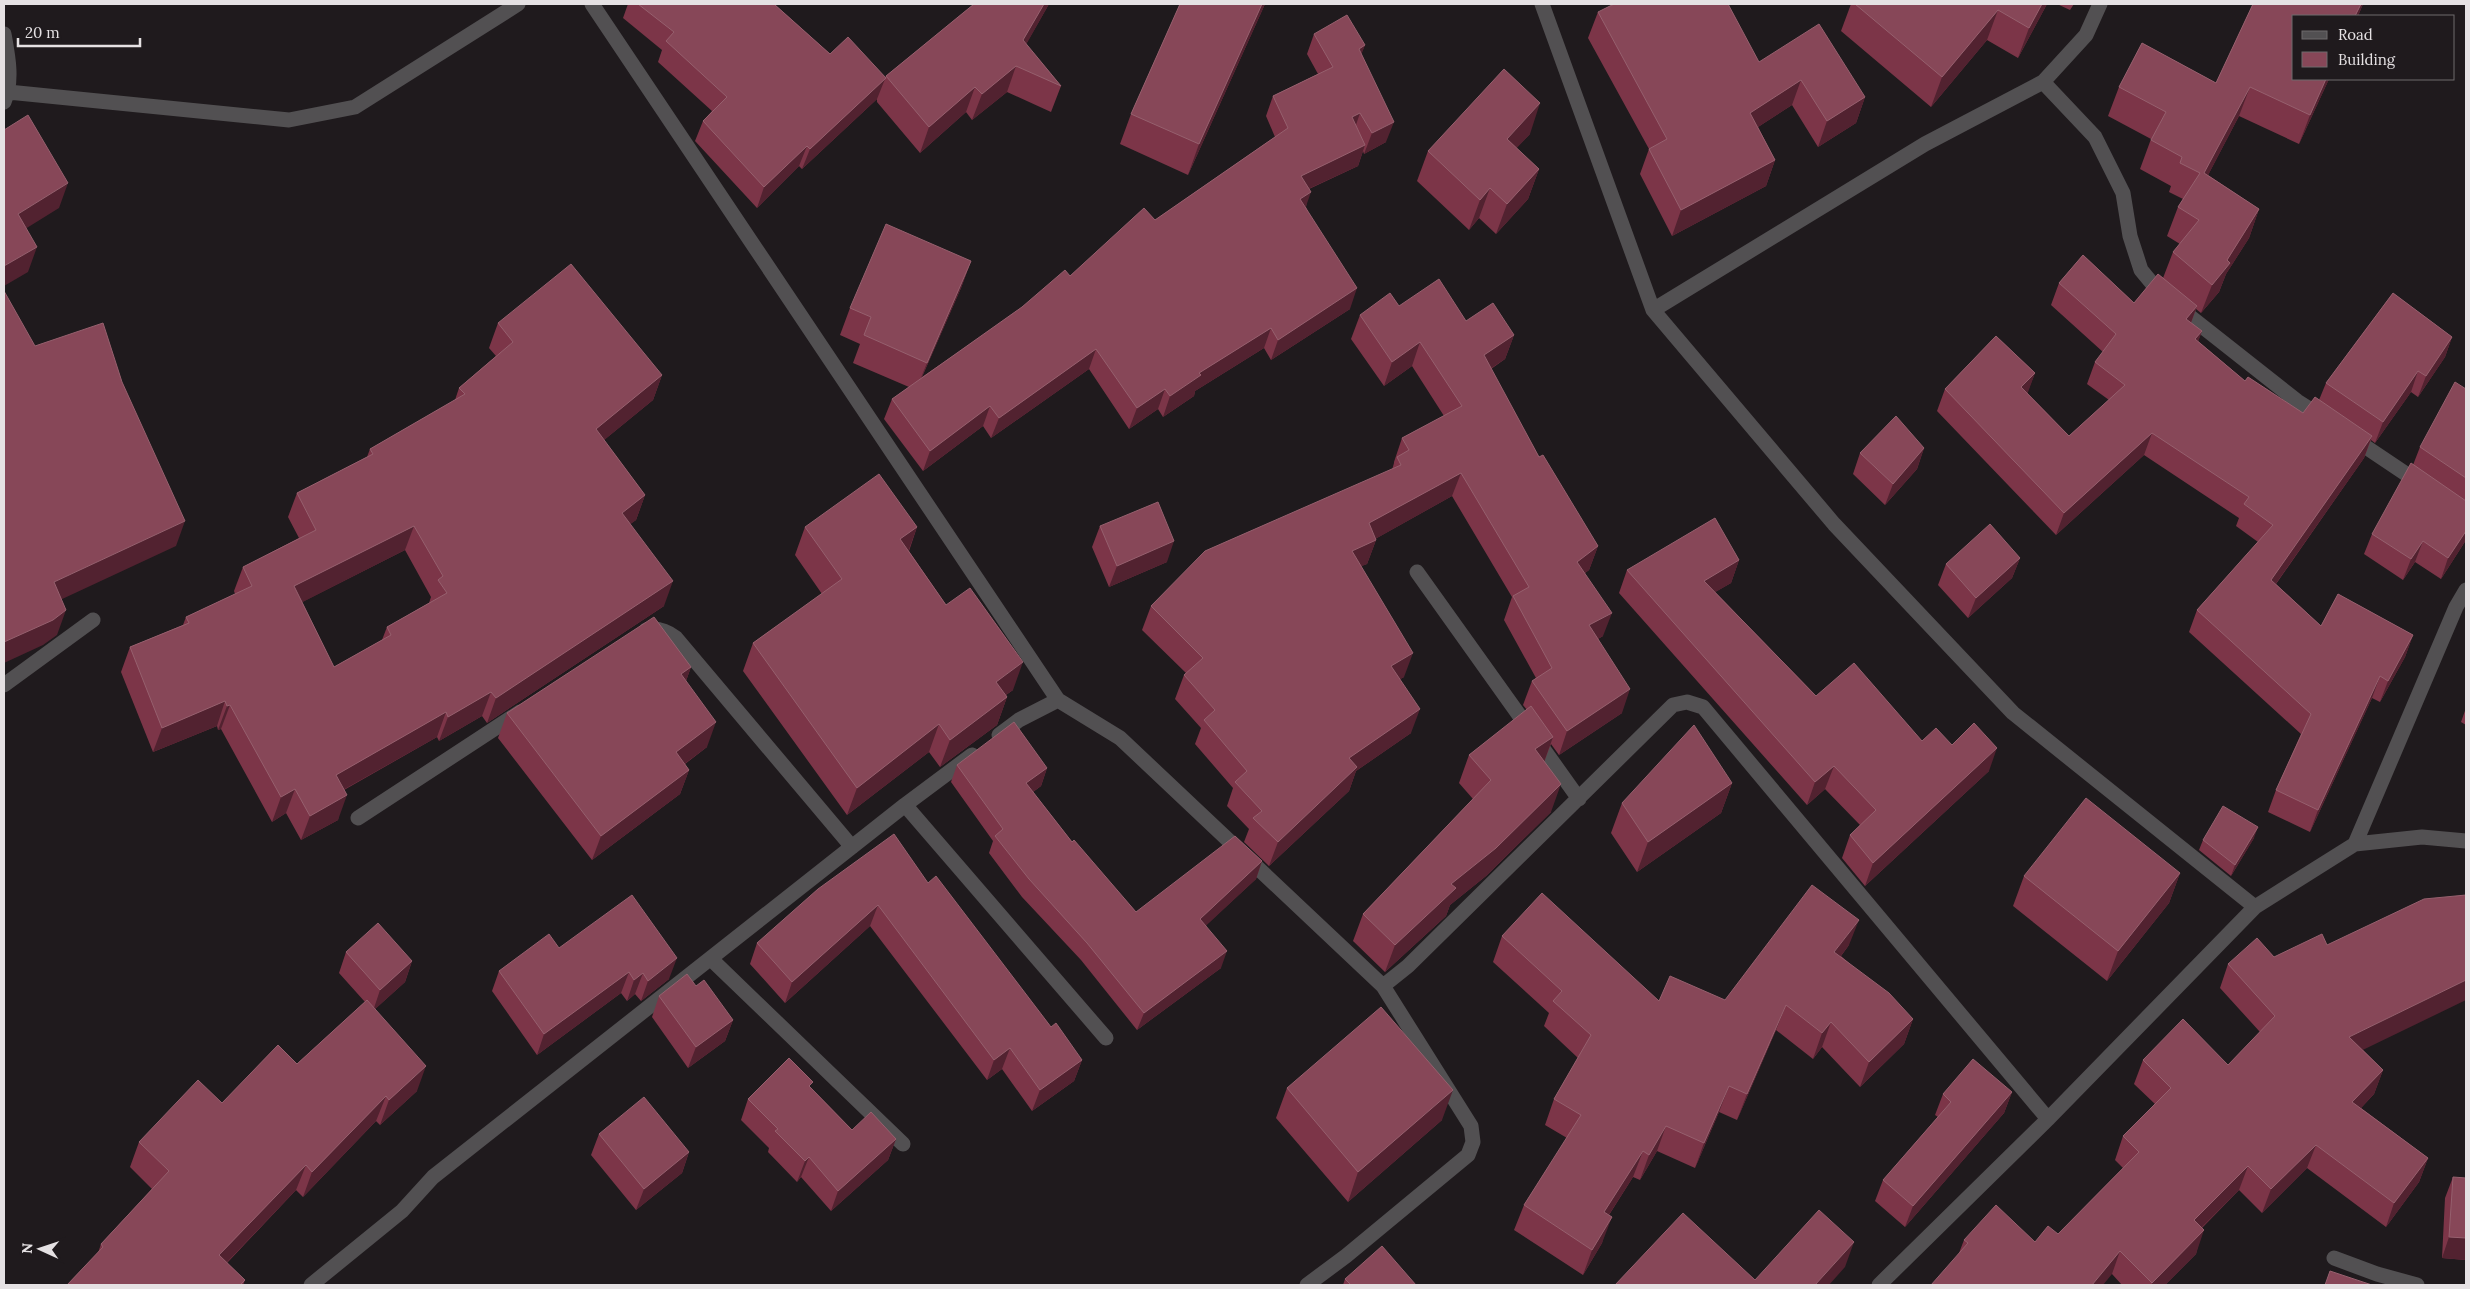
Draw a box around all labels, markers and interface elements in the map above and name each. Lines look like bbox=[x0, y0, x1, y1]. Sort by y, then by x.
scale bar bbox=[18, 15, 140, 47]
legend bbox=[2292, 15, 2455, 80]
text: 20 m bbox=[25, 23, 60, 42]
text: Road bbox=[2338, 25, 2373, 44]
text: Building bbox=[2338, 50, 2396, 69]
north arrow bbox=[15, 1224, 65, 1274]
text: N bbox=[18, 1242, 36, 1254]

